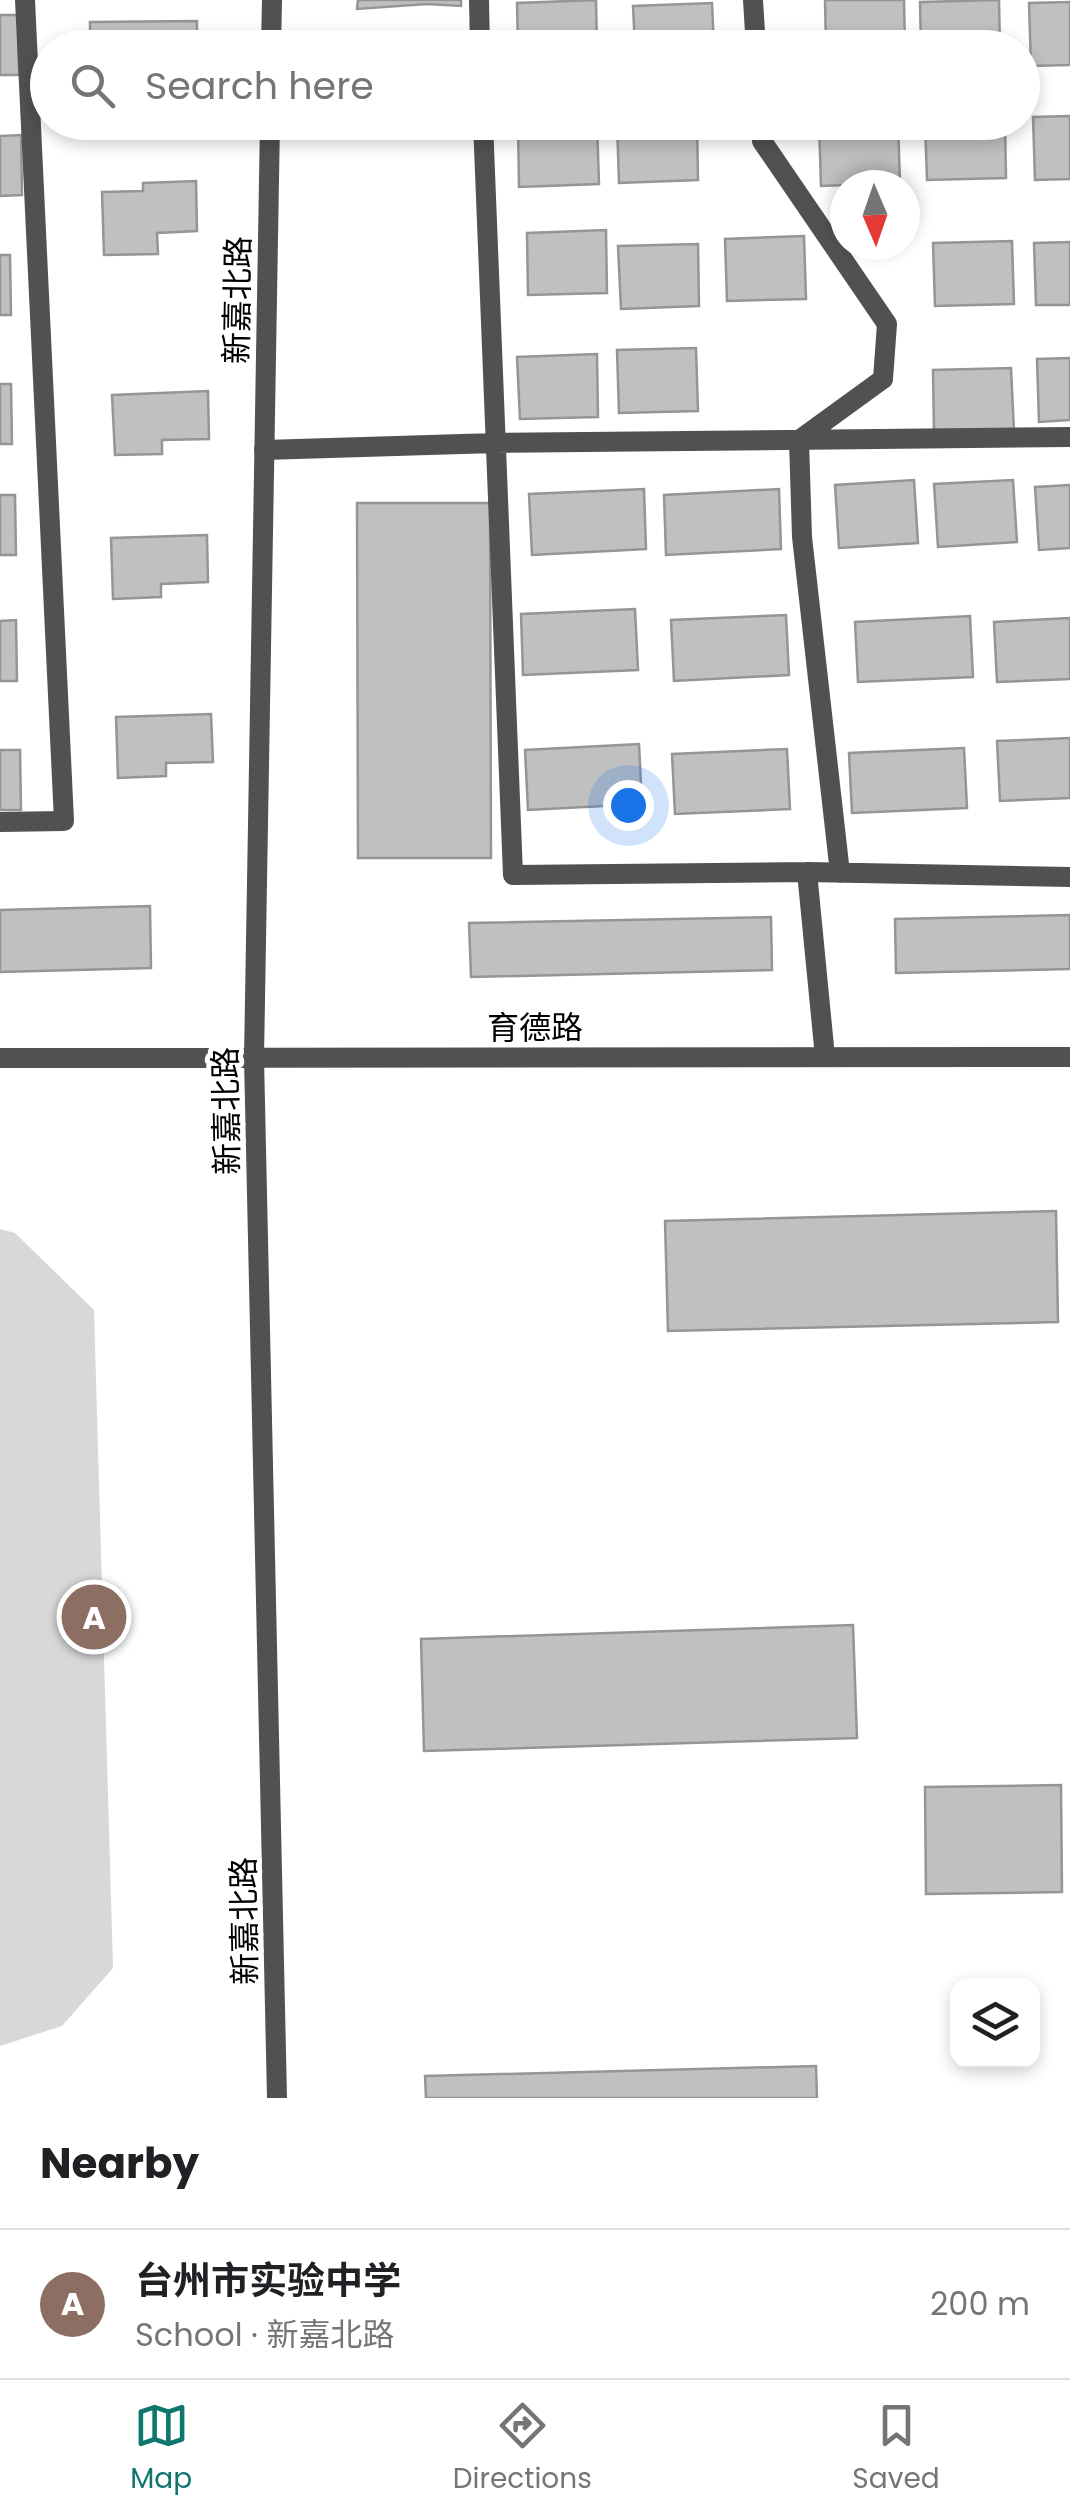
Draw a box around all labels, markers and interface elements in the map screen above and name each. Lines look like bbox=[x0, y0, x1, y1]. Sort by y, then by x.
search box bbox=[30, 30, 1040, 140]
icon: search bbox=[65, 58, 120, 113]
text: Search here bbox=[145, 59, 374, 112]
north arrow bbox=[830, 170, 920, 260]
street label: 新嘉北路 bbox=[213, 236, 261, 364]
your location bbox=[603, 780, 654, 831]
street label: 育德路 bbox=[487, 1005, 583, 1050]
street label: 新嘉北路 bbox=[202, 1047, 250, 1175]
pin: A bbox=[62, 1580, 126, 1654]
street label: 新嘉北路 bbox=[220, 1857, 268, 1985]
map controls bbox=[950, 1978, 1040, 2068]
button: layers bbox=[950, 1978, 1040, 2068]
text: Nearby bbox=[40, 2134, 199, 2193]
text: 台州市实验中学 bbox=[135, 2254, 401, 2307]
text: A bbox=[61, 2281, 84, 2326]
text: 200 m bbox=[930, 2281, 1030, 2326]
text: School · 新嘉北路 bbox=[135, 2312, 394, 2357]
tab: Map bbox=[130, 2398, 192, 2500]
tab: Directions bbox=[453, 2398, 592, 2500]
tab: Saved bbox=[852, 2398, 940, 2500]

